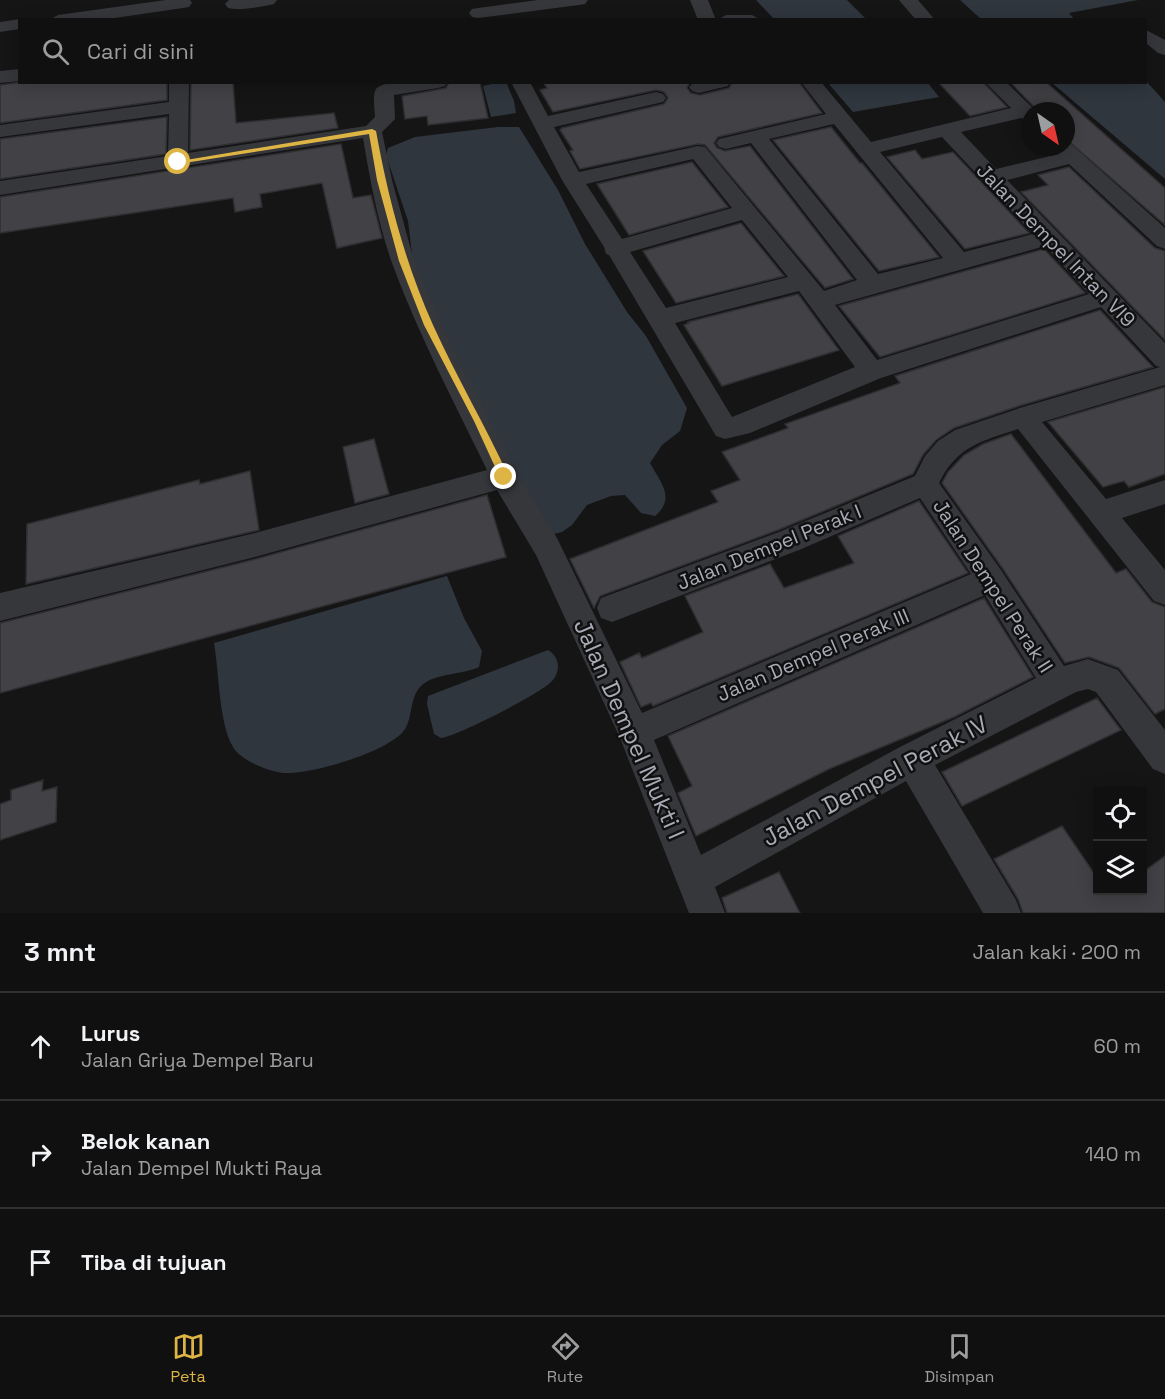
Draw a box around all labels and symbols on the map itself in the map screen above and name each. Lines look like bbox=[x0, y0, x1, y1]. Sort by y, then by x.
north arrow bbox=[1021, 102, 1075, 156]
route start bbox=[164, 148, 190, 174]
street label: Jalan Dempel Intan VI9 bbox=[971, 158, 1141, 332]
route end bbox=[490, 463, 516, 489]
street label: Jalan Dempel Perak II bbox=[927, 494, 1059, 678]
street label: Jalan Dempel Perak I bbox=[673, 498, 865, 596]
street label: Jalan Dempel Perak III bbox=[713, 603, 913, 707]
street label: Jalan Dempel Mukti I bbox=[567, 614, 692, 844]
street label: Jalan Dempel Perak IV bbox=[757, 708, 993, 853]

